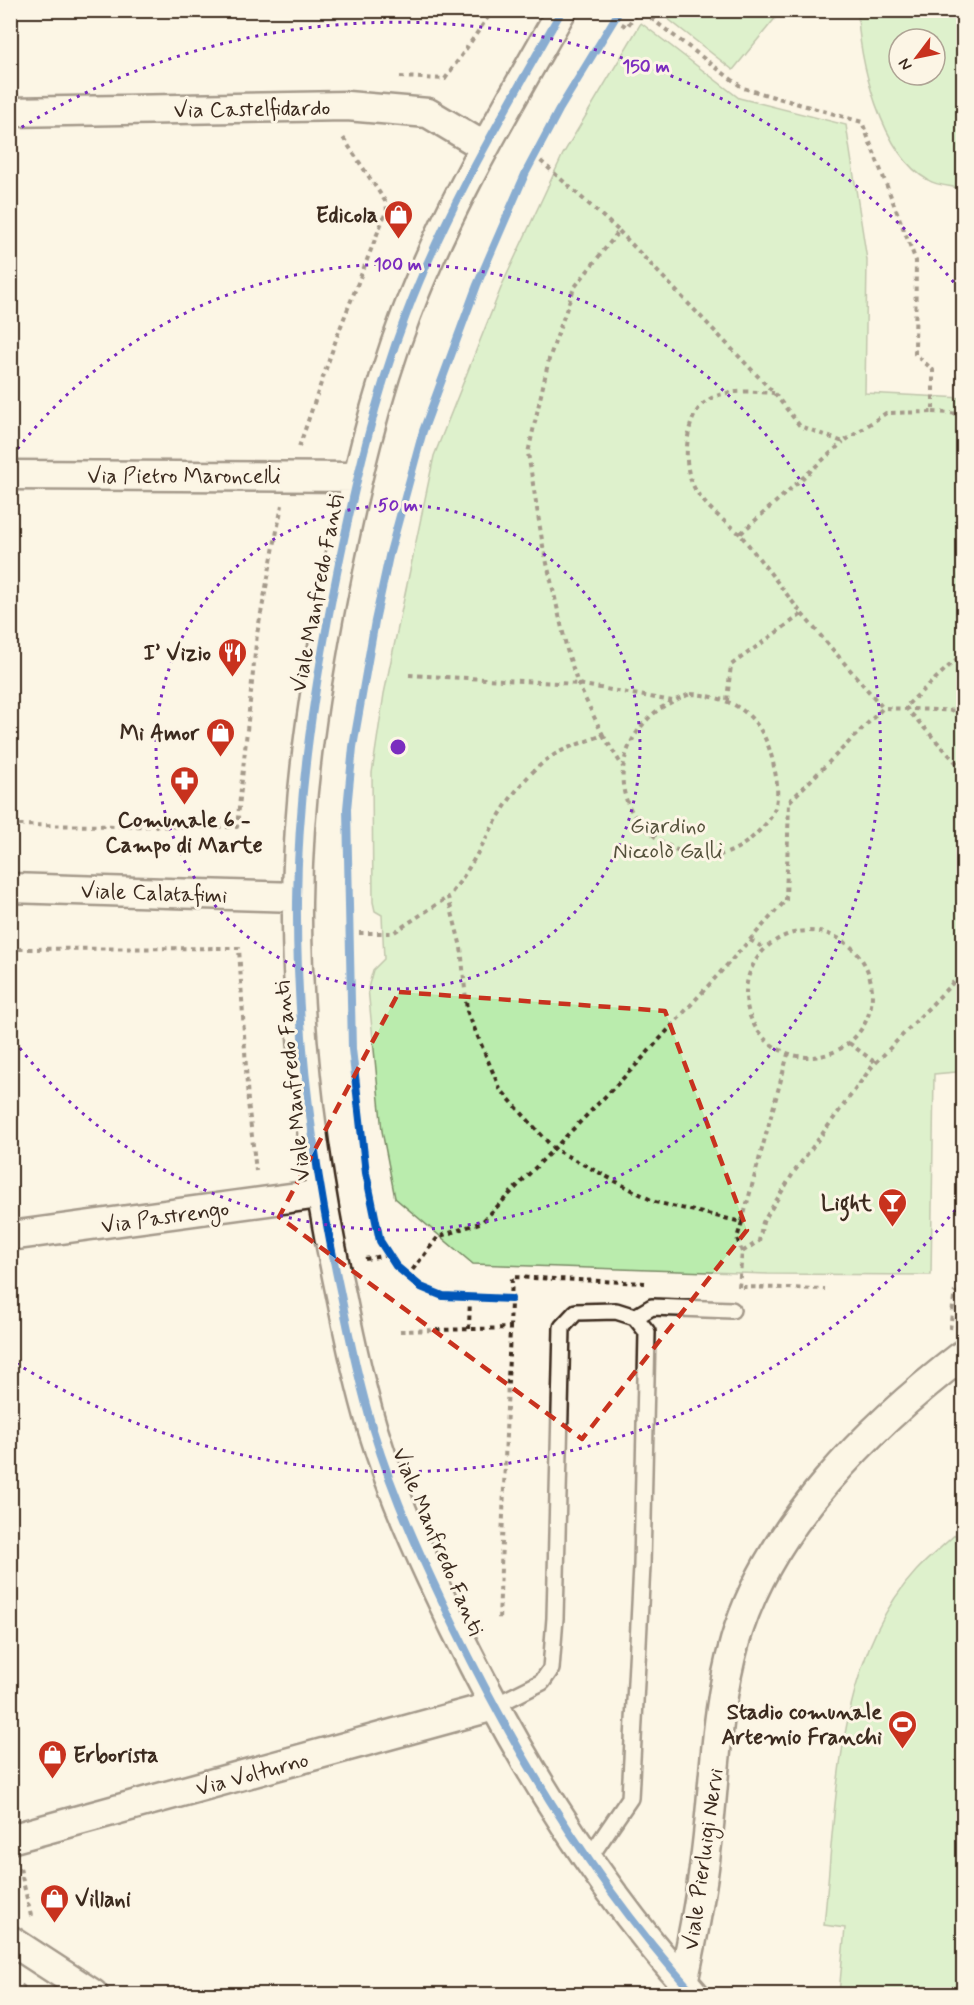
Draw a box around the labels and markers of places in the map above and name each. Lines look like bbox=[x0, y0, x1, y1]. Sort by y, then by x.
shop icon: Edicola bbox=[383, 198, 415, 240]
place label: Edicola bbox=[316, 202, 378, 230]
restaurant icon: I’ Vizio bbox=[216, 636, 248, 678]
place label: I’ Vizio bbox=[144, 640, 212, 668]
shop icon: Mi Amor bbox=[204, 716, 236, 758]
place label: Mi Amor bbox=[120, 720, 200, 748]
centre of rings bbox=[388, 737, 408, 757]
pharmacy icon: Comunale 6 - Campo di Marte bbox=[168, 764, 200, 806]
place label: Comunale 6 - Campo di Marte bbox=[105, 807, 263, 860]
bar icon: Light bbox=[877, 1186, 909, 1228]
place label: Light bbox=[821, 1190, 873, 1222]
place label: Stadio comunale Artemio Franchi bbox=[721, 1699, 882, 1752]
sports icon: Stadio comunale Artemio Franchi bbox=[887, 1708, 919, 1750]
shop icon: Erborista bbox=[36, 1738, 68, 1780]
place label: Erborista bbox=[73, 1742, 158, 1770]
shop icon: Villani bbox=[38, 1882, 70, 1924]
place label: Villani bbox=[75, 1886, 131, 1914]

